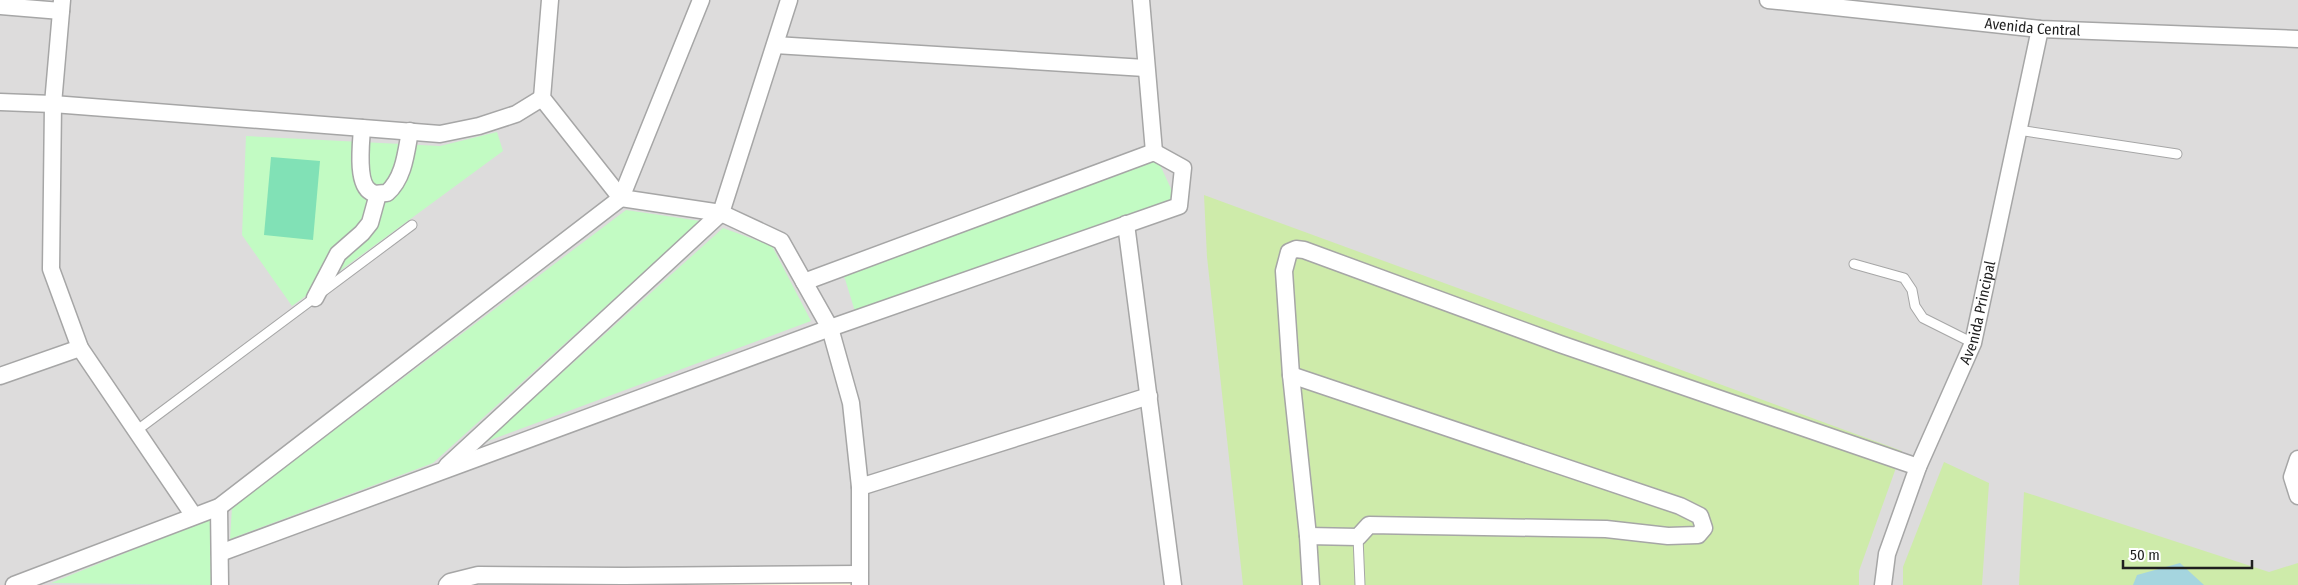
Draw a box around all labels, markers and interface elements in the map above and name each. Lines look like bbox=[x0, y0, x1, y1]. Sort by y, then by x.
street label: Avenida Central bbox=[1984, 14, 2081, 40]
street label: Avenida Principal bbox=[1956, 259, 1999, 367]
scale bar bbox=[2123, 538, 2252, 570]
text: 50 m bbox=[2130, 546, 2160, 564]

